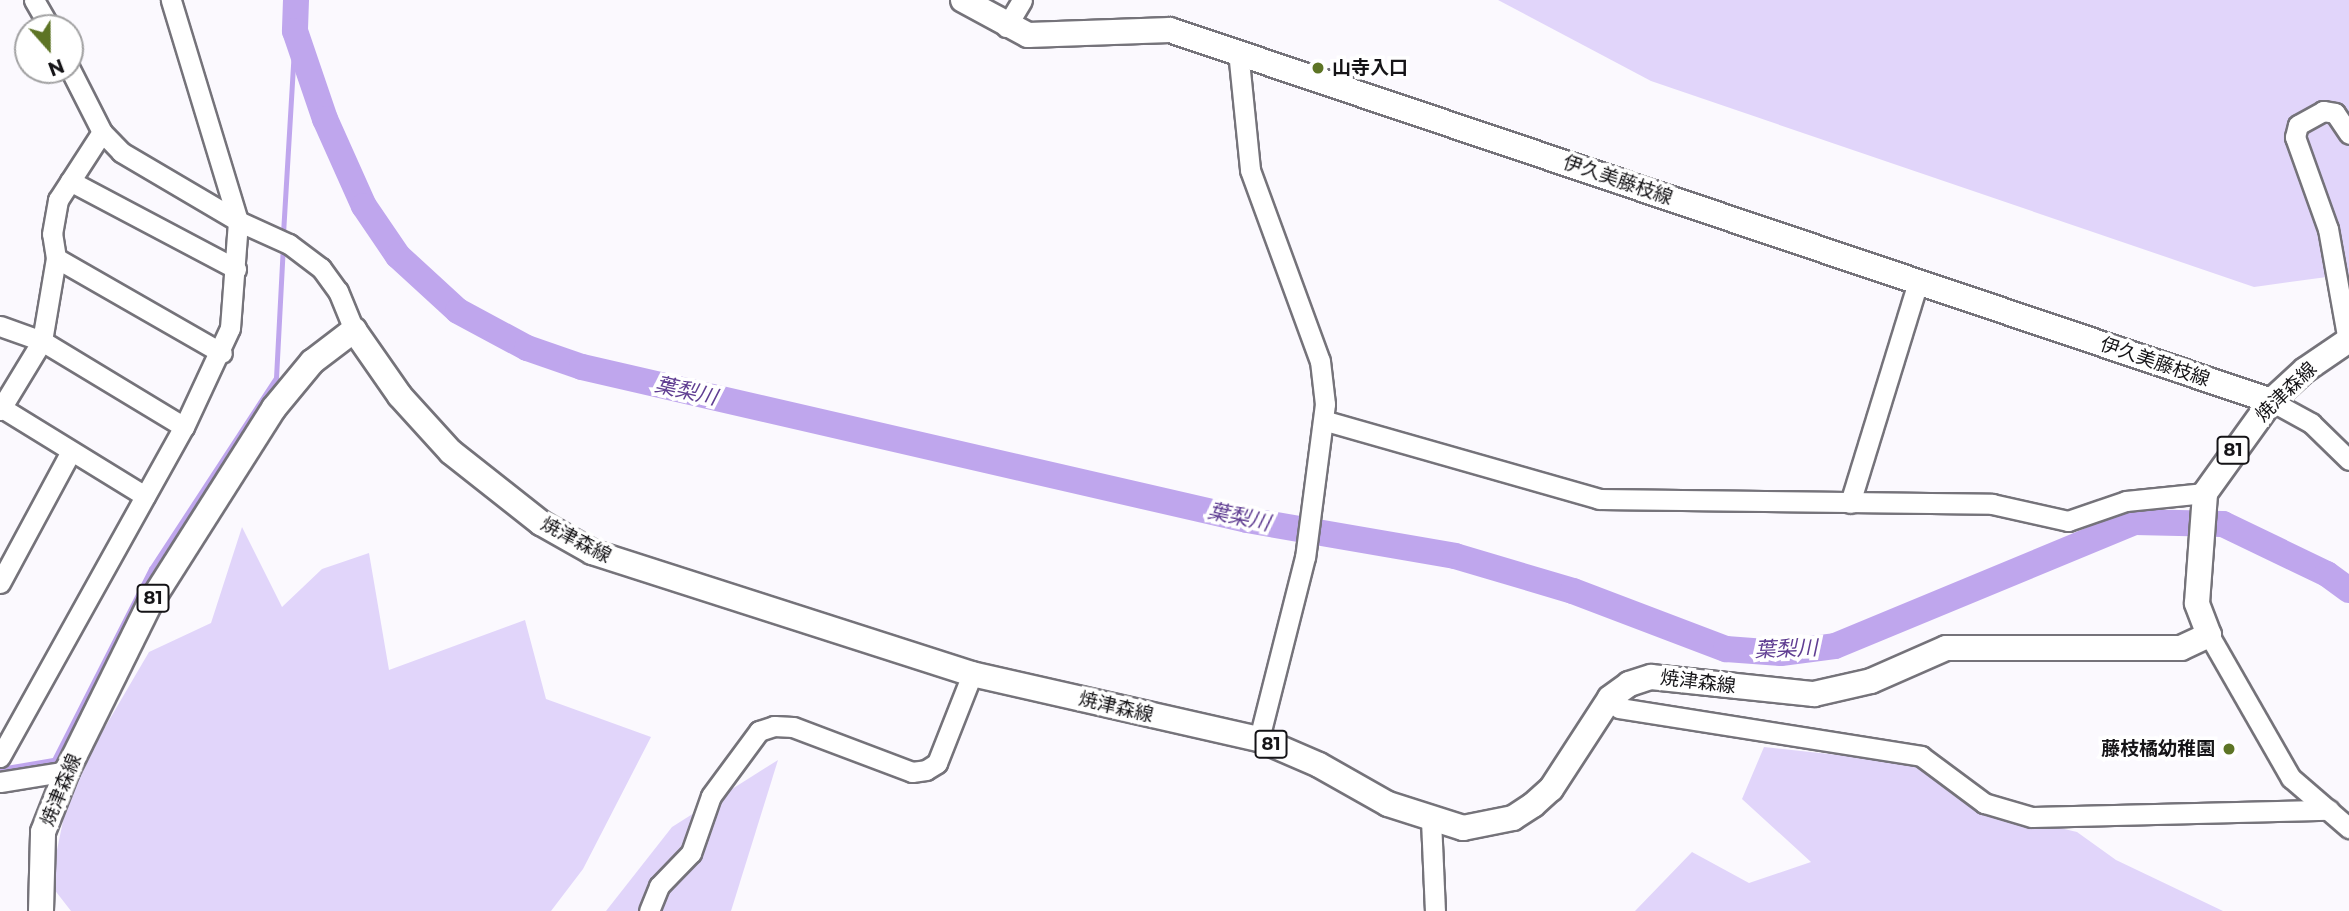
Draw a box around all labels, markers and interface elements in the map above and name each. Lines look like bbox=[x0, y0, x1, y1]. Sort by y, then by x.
north arrow bbox=[14, 14, 84, 84]
text: N bbox=[45, 54, 67, 81]
place label: 山寺入口 bbox=[1332, 57, 1408, 79]
marker: 山寺入口 bbox=[1310, 60, 1326, 76]
street label: 伊久美藤枝線 bbox=[1560, 151, 1676, 209]
street label: 伊久美藤枝線 bbox=[2097, 333, 2213, 391]
street label: 焼津森線 bbox=[2251, 357, 2321, 427]
water label: 葉梨川 bbox=[652, 372, 720, 410]
road number: 81 bbox=[2216, 436, 2250, 464]
water label: 葉梨川 bbox=[1206, 498, 1272, 536]
street label: 焼津森線 bbox=[537, 513, 615, 567]
road number: 81 bbox=[136, 584, 170, 612]
water label: 葉梨川 bbox=[1754, 635, 1818, 663]
street label: 焼津森線 bbox=[1659, 666, 1737, 698]
street label: 焼津森線 bbox=[1076, 687, 1156, 727]
road number: 81 bbox=[1254, 730, 1288, 758]
place label: 藤枝橘幼稚園 bbox=[2101, 738, 2215, 760]
marker: 藤枝橘幼稚園 bbox=[2221, 741, 2237, 757]
street label: 焼津森線 bbox=[36, 750, 86, 830]

